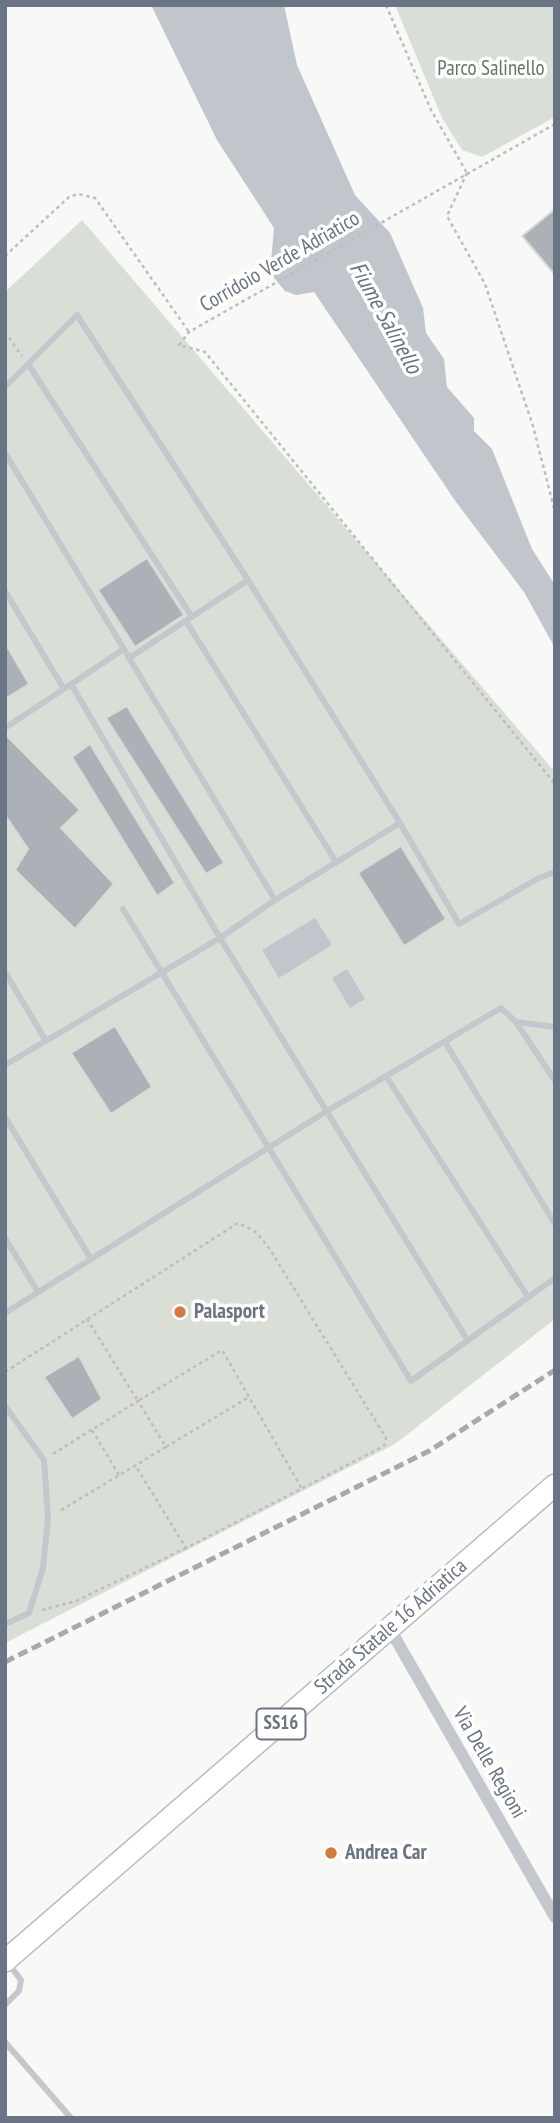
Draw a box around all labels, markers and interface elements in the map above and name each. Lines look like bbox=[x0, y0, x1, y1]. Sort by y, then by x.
park label: Parco Salinello bbox=[437, 56, 545, 82]
street label: Corridoio Verde Adriatico bbox=[196, 206, 364, 318]
water label: Fiume Salinello bbox=[343, 257, 427, 379]
place label: Palasport bbox=[194, 1299, 265, 1325]
marker: Palasport bbox=[172, 1304, 188, 1320]
street label: Strada Statale 16 Adriatica bbox=[310, 1554, 472, 1700]
street label: Via Delle Regioni bbox=[447, 1703, 531, 1823]
road number: SS16 bbox=[256, 1708, 306, 1740]
place label: Andrea Car bbox=[345, 1840, 427, 1866]
marker: Andrea Car bbox=[323, 1845, 339, 1861]

